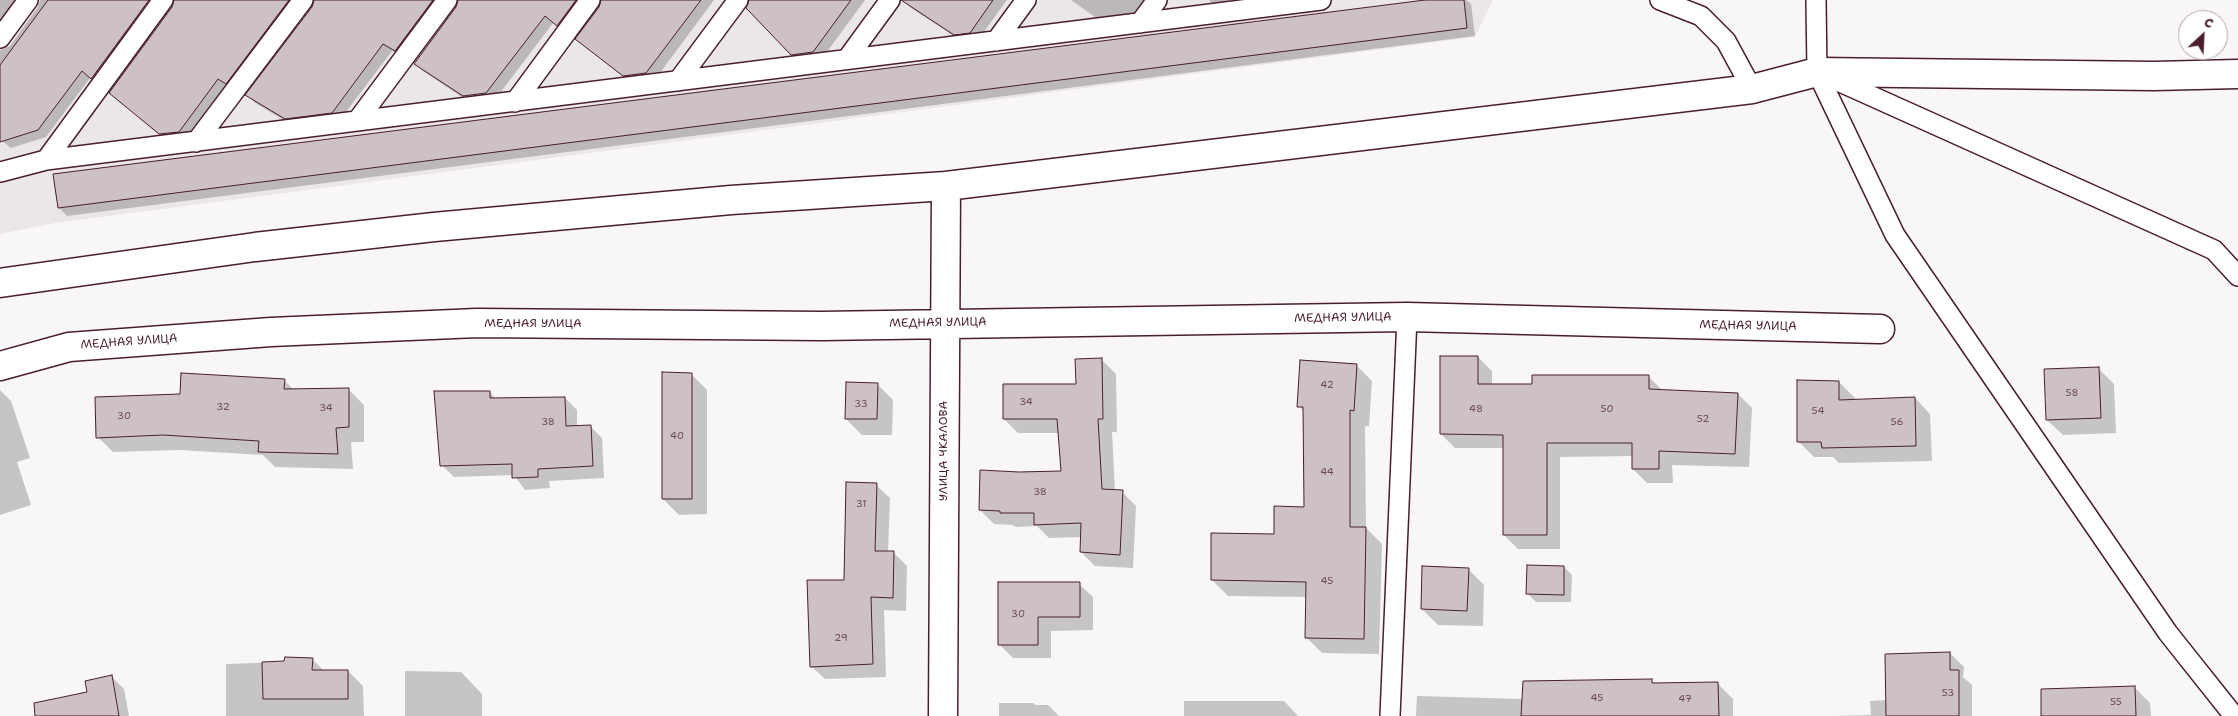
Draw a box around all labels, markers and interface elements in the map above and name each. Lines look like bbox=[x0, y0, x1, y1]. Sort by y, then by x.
north arrow bbox=[2178, 10, 2228, 60]
text: С bbox=[2201, 12, 2217, 32]
street label: МЕДНАЯ УЛИЦА bbox=[1294, 310, 1392, 326]
street label: МЕДНАЯ УЛИЦА bbox=[889, 315, 987, 331]
street label: МЕДНАЯ УЛИЦА bbox=[484, 317, 582, 331]
street label: МЕДНАЯ УЛИЦА bbox=[1699, 318, 1797, 334]
street label: МЕДНАЯ УЛИЦА bbox=[80, 331, 178, 353]
house number: 42 bbox=[1320, 379, 1334, 391]
house number: 58 bbox=[2066, 387, 2078, 399]
house number: 34 bbox=[1019, 396, 1033, 408]
house number: 33 bbox=[854, 398, 868, 410]
house number: 32 bbox=[216, 401, 230, 413]
street label: УЛИЦА ЧКАЛОВА bbox=[937, 401, 951, 501]
house number: 34 bbox=[319, 402, 333, 414]
house number: 48 bbox=[1469, 403, 1483, 415]
house number: 50 bbox=[1600, 403, 1614, 415]
house number: 54 bbox=[1812, 405, 1824, 417]
house number: 30 bbox=[117, 410, 131, 422]
house number: 52 bbox=[1697, 413, 1709, 425]
house number: 38 bbox=[541, 416, 555, 428]
house number: 56 bbox=[1891, 416, 1903, 428]
house number: 40 bbox=[670, 430, 684, 442]
house number: 44 bbox=[1320, 466, 1334, 478]
house number: 38 bbox=[1033, 486, 1047, 498]
house number: 31 bbox=[856, 498, 866, 510]
house number: 45 bbox=[1321, 575, 1333, 587]
house number: 30 bbox=[1011, 608, 1025, 620]
house number: 29 bbox=[834, 632, 848, 644]
house number: 53 bbox=[1942, 687, 1954, 699]
house number: 45 bbox=[1591, 692, 1603, 704]
house number: 47 bbox=[1678, 693, 1692, 705]
house number: 55 bbox=[2110, 696, 2122, 708]

